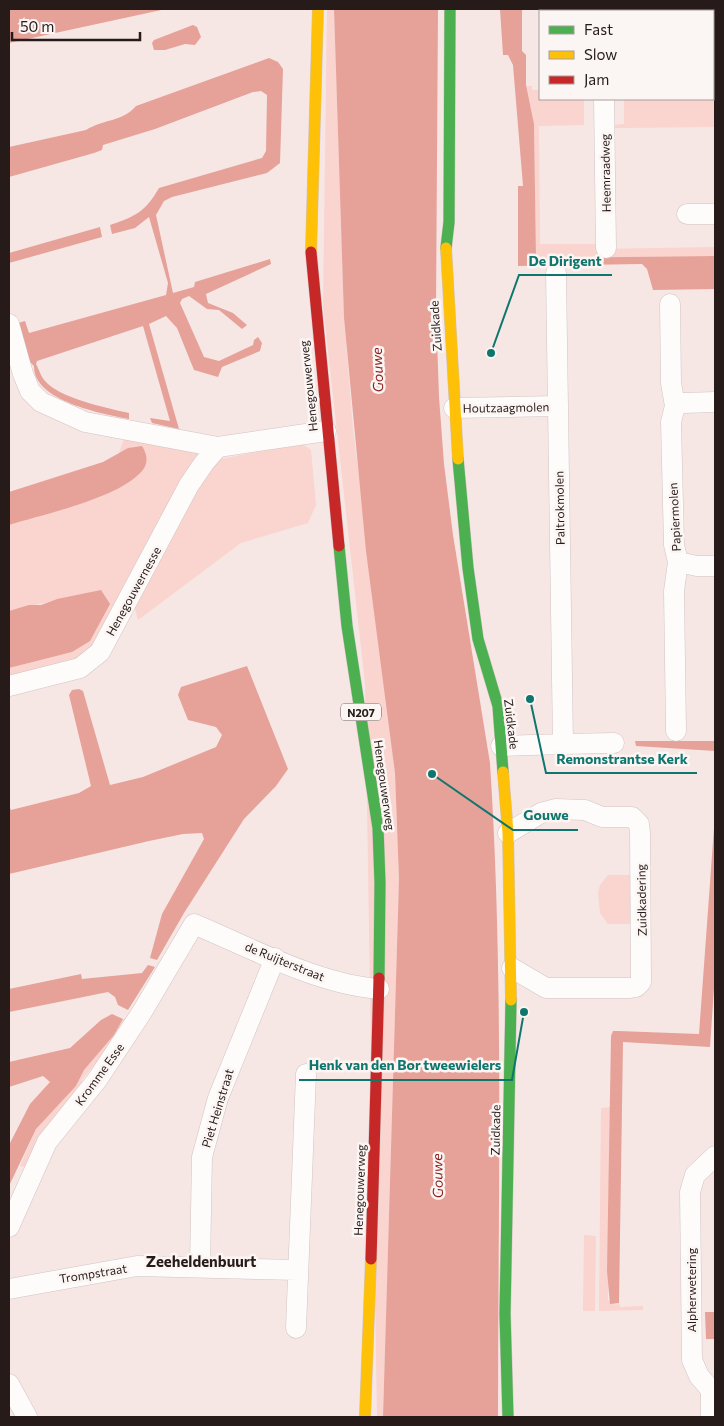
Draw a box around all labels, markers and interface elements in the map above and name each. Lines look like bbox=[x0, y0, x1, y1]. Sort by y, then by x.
scale bar bbox=[12, 10, 140, 42]
legend bbox=[539, 10, 714, 100]
text: 50 m bbox=[20, 17, 54, 35]
text: Fast bbox=[584, 20, 613, 38]
text: Slow bbox=[584, 45, 617, 63]
text: Jam bbox=[584, 70, 609, 88]
street label: Heemraadweg bbox=[597, 133, 613, 212]
callout: De Dirigent bbox=[519, 246, 612, 275]
text: De Dirigent bbox=[528, 252, 602, 269]
street label: Zuidkade bbox=[426, 300, 444, 352]
street label: Henegouwerweg bbox=[296, 339, 320, 432]
water label: Gouwe bbox=[368, 347, 386, 393]
street label: Houtzaagmolen bbox=[463, 399, 549, 415]
street label: Paltrokmolen bbox=[551, 471, 567, 545]
street label: Papiermolen bbox=[665, 482, 683, 552]
street label: Henegouwernesse bbox=[103, 544, 163, 638]
street label: Zuidkade bbox=[502, 698, 522, 750]
road number: N207 bbox=[341, 704, 381, 720]
street label: Henegouwerweg bbox=[372, 739, 398, 832]
callout: Remonstrantse Kerk bbox=[546, 744, 697, 773]
text: Remonstrantse Kerk bbox=[556, 750, 688, 767]
callout: Gouwe bbox=[513, 801, 578, 830]
text: Gouwe bbox=[523, 806, 569, 823]
street label: Zuidkadering bbox=[633, 863, 649, 936]
street label: de Ruijterstraat bbox=[243, 939, 327, 983]
street label: Kromme Esse bbox=[72, 1040, 126, 1108]
callout: Henk van den Bor tweewielers bbox=[299, 1051, 512, 1080]
text: Henk van den Bor tweewielers bbox=[309, 1056, 502, 1073]
street label: Piet Heinstraat bbox=[198, 1067, 236, 1149]
street label: Zuidkade bbox=[488, 1104, 502, 1156]
street label: Henegouwerweg bbox=[350, 1144, 368, 1236]
water label: Gouwe bbox=[428, 1153, 446, 1199]
street label: Alpherwetering bbox=[684, 1247, 698, 1332]
district label: Zeeheldenbuurt bbox=[146, 1252, 256, 1270]
street label: Trompstraat bbox=[58, 1261, 128, 1285]

